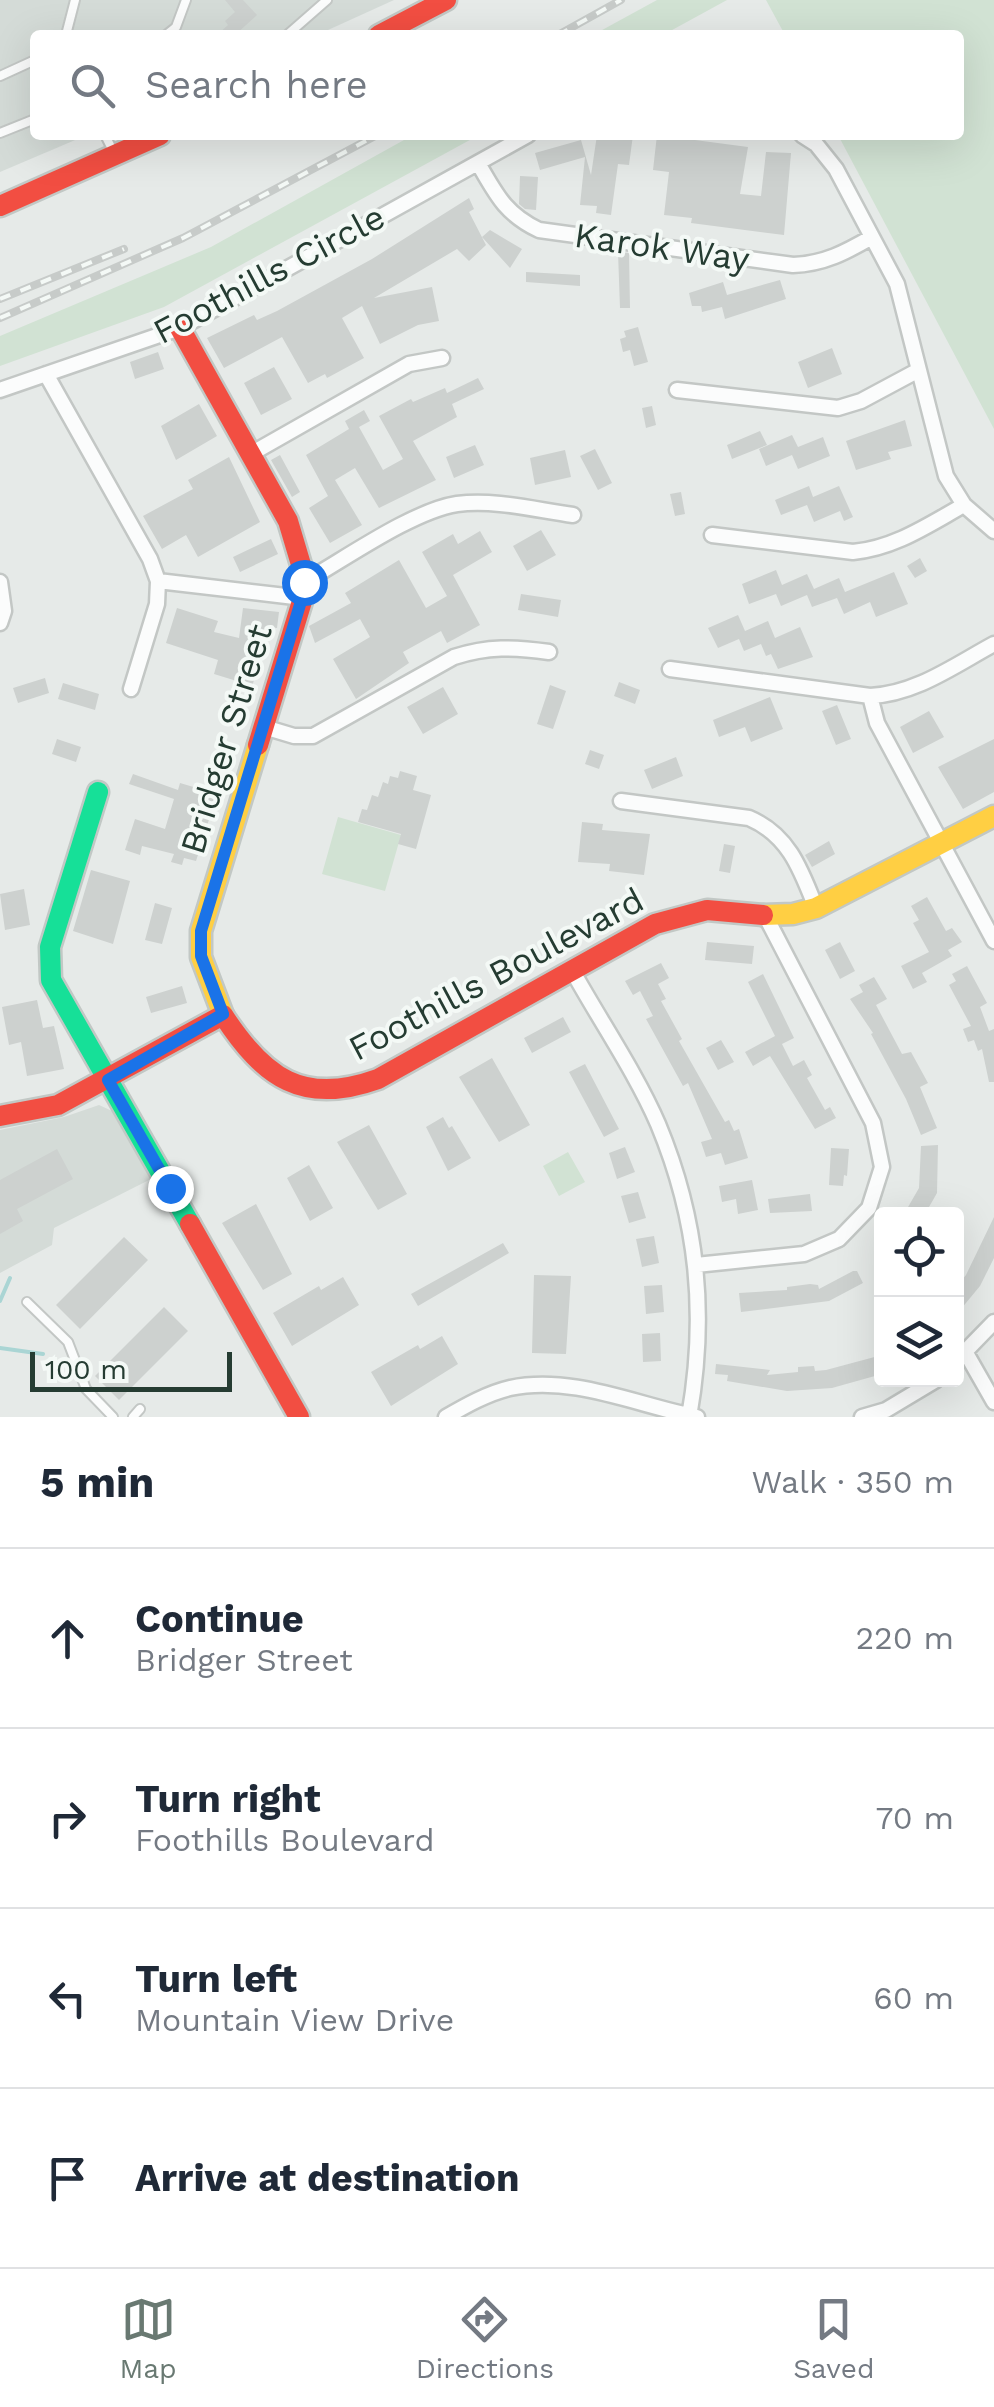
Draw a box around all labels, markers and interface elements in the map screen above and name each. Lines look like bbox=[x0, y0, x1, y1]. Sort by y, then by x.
search box bbox=[30, 30, 964, 140]
icon: search bbox=[65, 58, 120, 113]
text: Search here bbox=[145, 63, 368, 107]
street label: Foothills Circle bbox=[146, 195, 392, 353]
street label: Karok Way bbox=[572, 214, 752, 280]
route start bbox=[282, 560, 328, 606]
street label: Bridger Street bbox=[171, 619, 281, 859]
street label: Foothills Boulevard bbox=[341, 879, 651, 1069]
route end bbox=[148, 1166, 194, 1212]
map controls bbox=[874, 1207, 964, 1387]
button: locate bbox=[874, 1207, 964, 1297]
button: layers bbox=[874, 1297, 964, 1387]
scale bar bbox=[30, 1347, 232, 1392]
text: 100 m bbox=[45, 1353, 127, 1386]
text: 5 min bbox=[40, 1458, 154, 1507]
text: Walk · 350 m bbox=[752, 1463, 954, 1501]
text: Continue bbox=[135, 1597, 304, 1641]
icon: ahead bbox=[40, 1611, 95, 1666]
text: 220 m bbox=[855, 1619, 954, 1657]
text: Bridger Street bbox=[135, 1641, 353, 1679]
text: Turn right bbox=[135, 1777, 321, 1821]
icon: right bbox=[40, 1791, 95, 1846]
text: 70 m bbox=[875, 1799, 954, 1837]
text: Foothills Boulevard bbox=[135, 1821, 435, 1859]
text: Turn left bbox=[135, 1957, 297, 2001]
icon: left bbox=[40, 1971, 95, 2026]
text: 60 m bbox=[873, 1979, 954, 2017]
text: Mountain View Drive bbox=[135, 2001, 454, 2039]
icon: arrive bbox=[40, 2151, 95, 2206]
text: Arrive at destination bbox=[135, 2156, 520, 2200]
tab: Map bbox=[120, 2292, 177, 2385]
tab: Directions bbox=[416, 2292, 554, 2385]
tab: Saved bbox=[793, 2292, 874, 2385]

